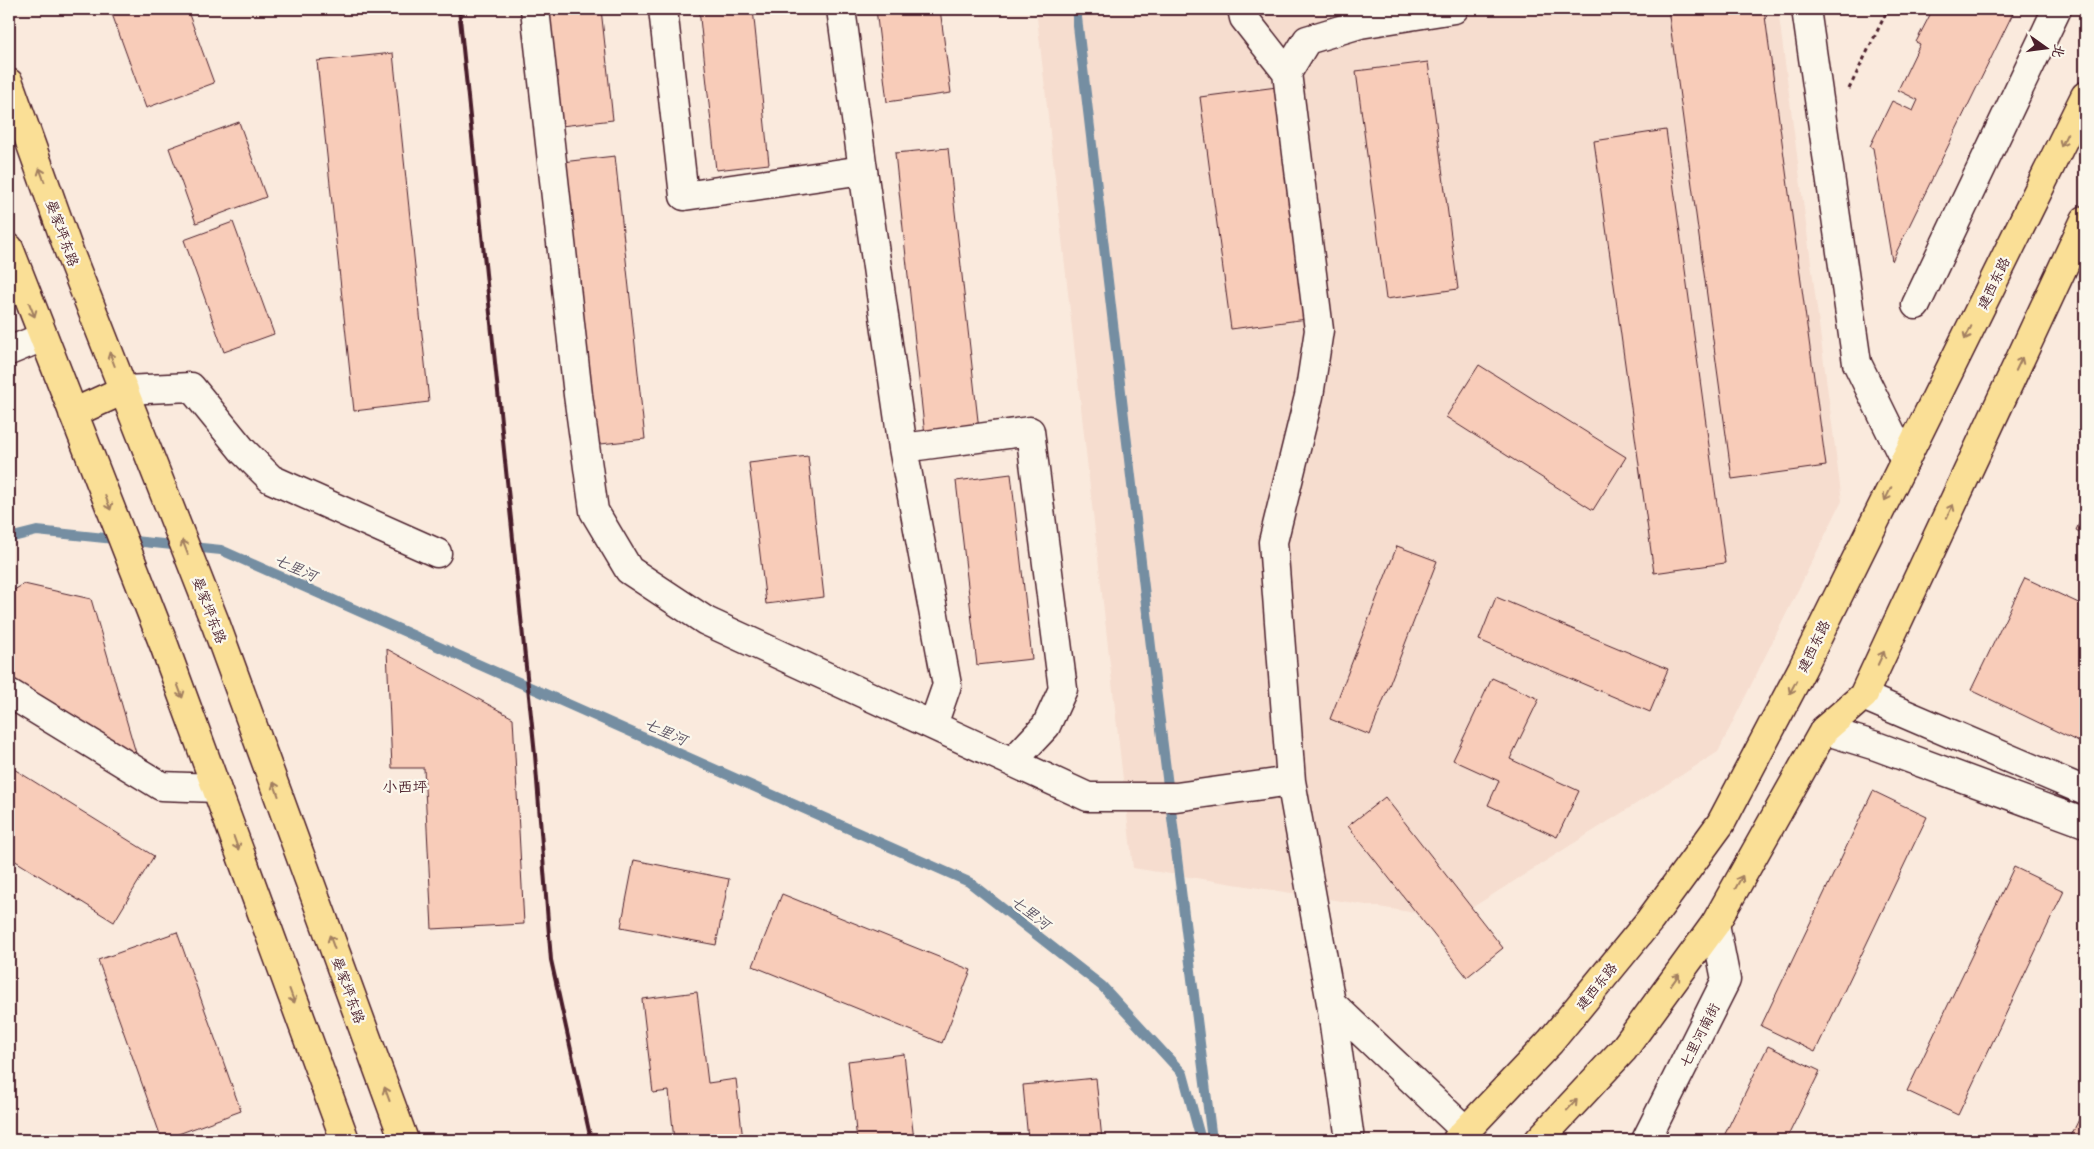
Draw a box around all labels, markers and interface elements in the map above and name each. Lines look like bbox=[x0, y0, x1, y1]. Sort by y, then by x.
north arrow bbox=[2022, 22, 2072, 72]
text: 北 bbox=[2048, 42, 2070, 60]
one-way arrow bbox=[2058, 132, 2068, 147]
one-way arrow bbox=[37, 167, 46, 183]
street label: 晏家坪东路 bbox=[42, 197, 84, 269]
street label: 建西东路 bbox=[1972, 254, 2014, 312]
one-way arrow bbox=[28, 302, 38, 317]
one-way arrow bbox=[1963, 325, 1972, 340]
one-way arrow bbox=[107, 352, 116, 367]
one-way arrow bbox=[2015, 357, 2024, 372]
one-way arrow bbox=[1883, 486, 1892, 501]
one-way arrow bbox=[104, 495, 113, 510]
one-way arrow bbox=[1946, 504, 1956, 519]
one-way arrow bbox=[180, 540, 190, 555]
water label: 七里河 bbox=[271, 549, 323, 587]
street label: 晏家坪东路 bbox=[189, 574, 231, 646]
street label: 建西东路 bbox=[1792, 617, 1834, 675]
one-way arrow bbox=[1876, 651, 1886, 666]
one-way arrow bbox=[1788, 679, 1798, 694]
one-way arrow bbox=[176, 682, 185, 698]
water label: 七里河 bbox=[641, 713, 693, 751]
district label: 小西坪 bbox=[382, 776, 428, 796]
one-way arrow bbox=[271, 782, 280, 797]
one-way arrow bbox=[232, 835, 241, 850]
one-way arrow bbox=[1735, 875, 1744, 890]
water label: 七里河 bbox=[1007, 890, 1057, 936]
one-way arrow bbox=[327, 935, 336, 950]
street label: 晏家坪东路 bbox=[328, 954, 370, 1026]
street label: 建西东路 bbox=[1571, 958, 1621, 1014]
one-way arrow bbox=[1670, 973, 1680, 987]
one-way arrow bbox=[288, 988, 297, 1003]
street label: 七里河南街 bbox=[1675, 1000, 1723, 1070]
one-way arrow bbox=[382, 1087, 391, 1103]
one-way arrow bbox=[1566, 1098, 1578, 1111]

